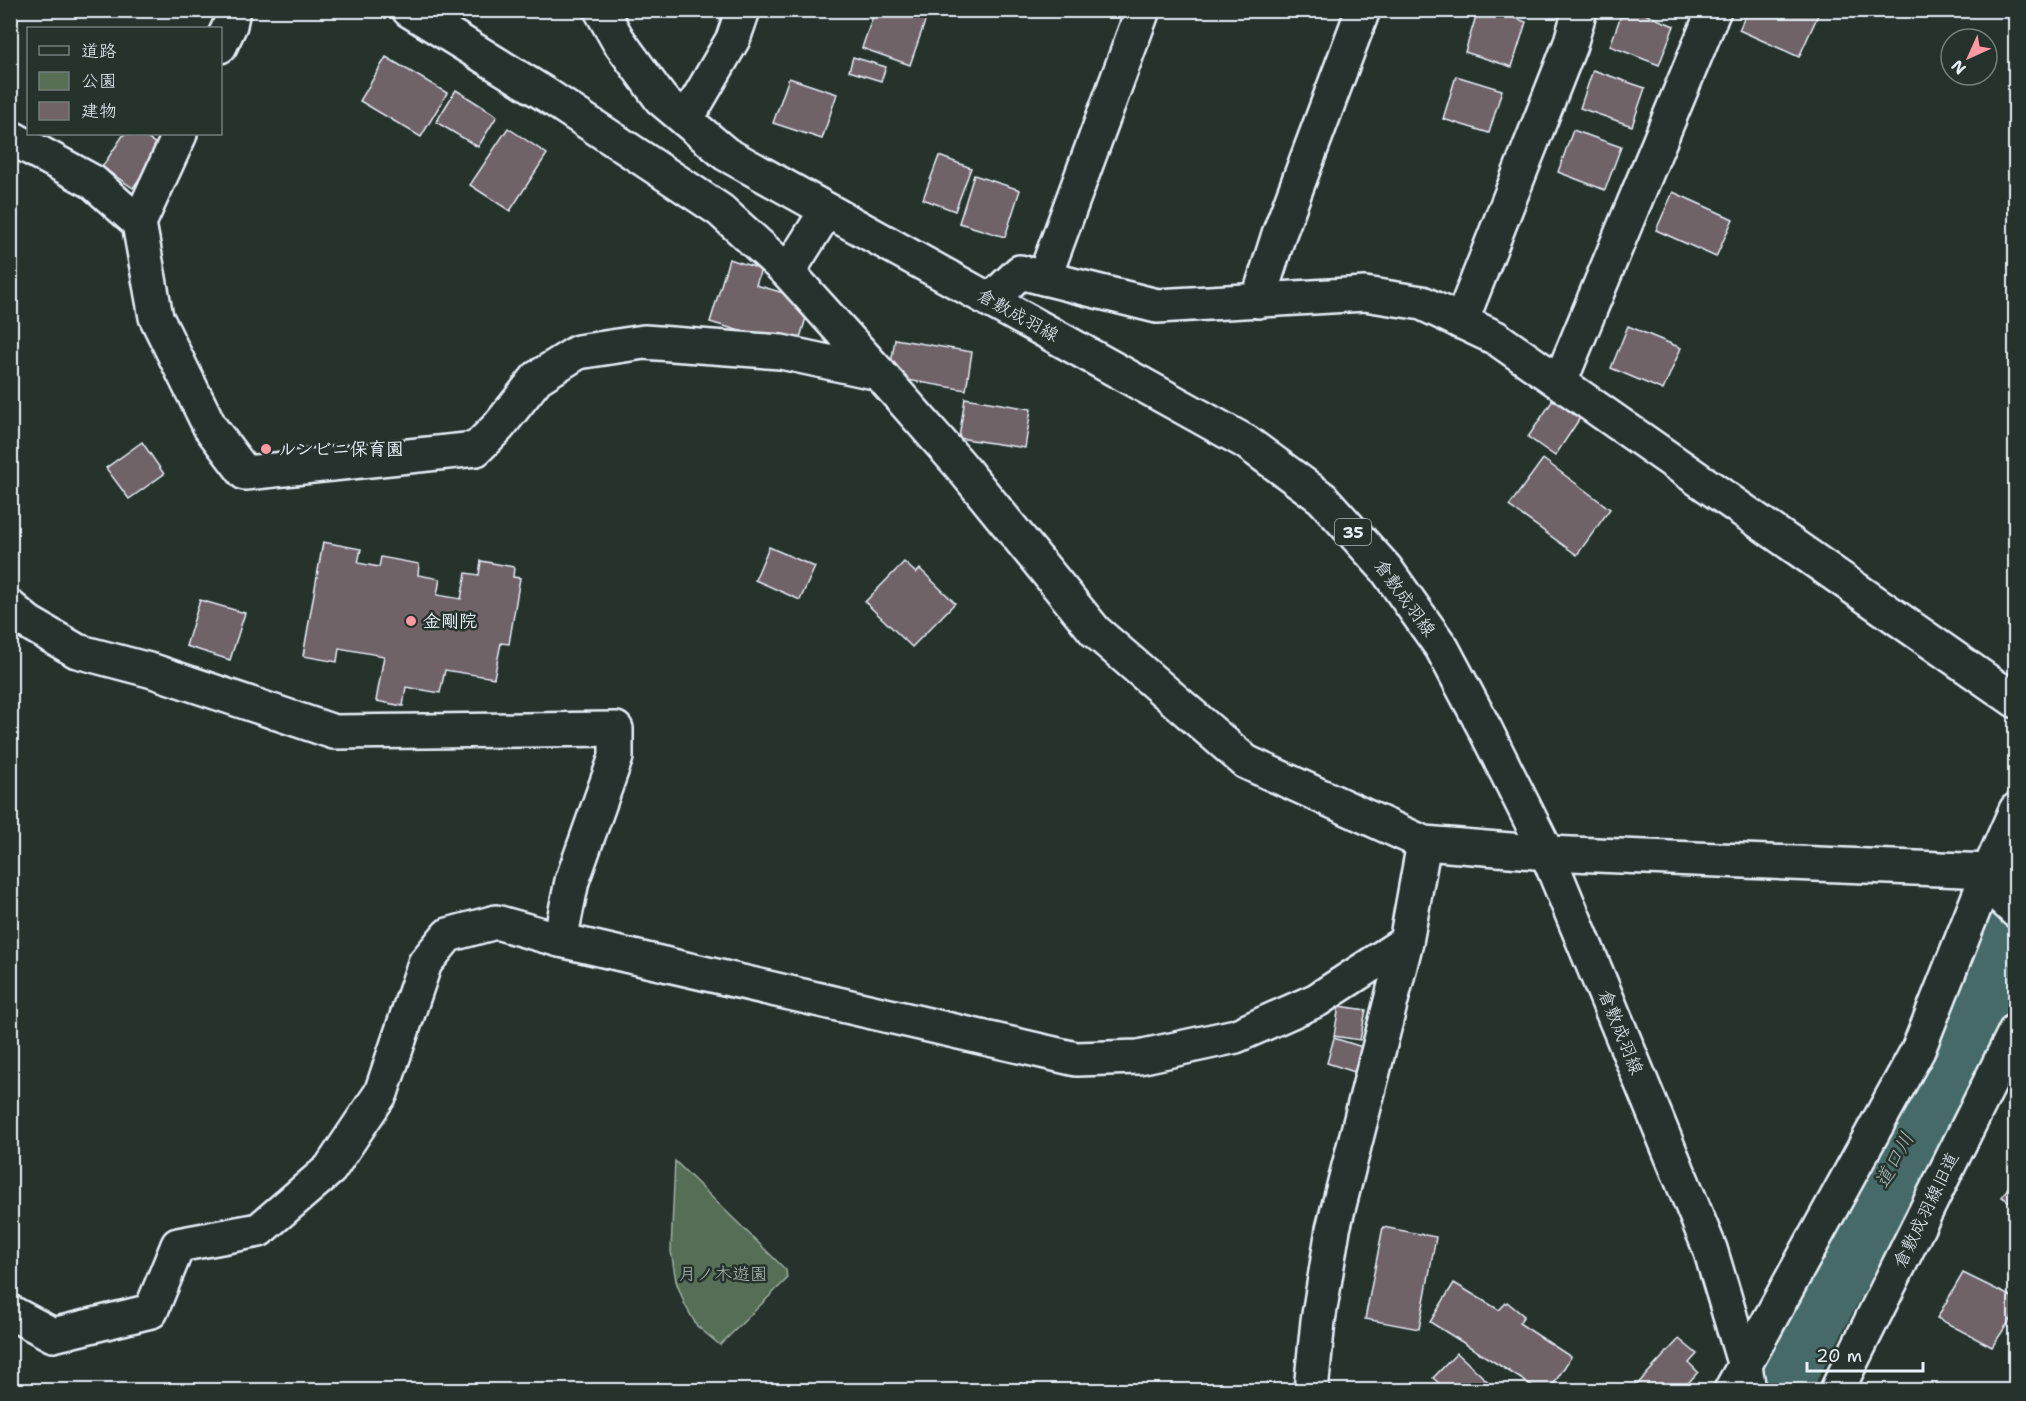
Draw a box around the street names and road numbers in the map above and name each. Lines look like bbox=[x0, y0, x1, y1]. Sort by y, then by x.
street label: 倉敷成羽線 bbox=[973, 283, 1063, 347]
road number: 35 bbox=[1335, 519, 1371, 545]
street label: 倉敷成羽線 bbox=[1369, 555, 1441, 641]
street label: 倉敷成羽線 bbox=[1593, 986, 1649, 1078]
street label: 倉敷成羽線旧道 bbox=[1888, 1148, 1964, 1272]

